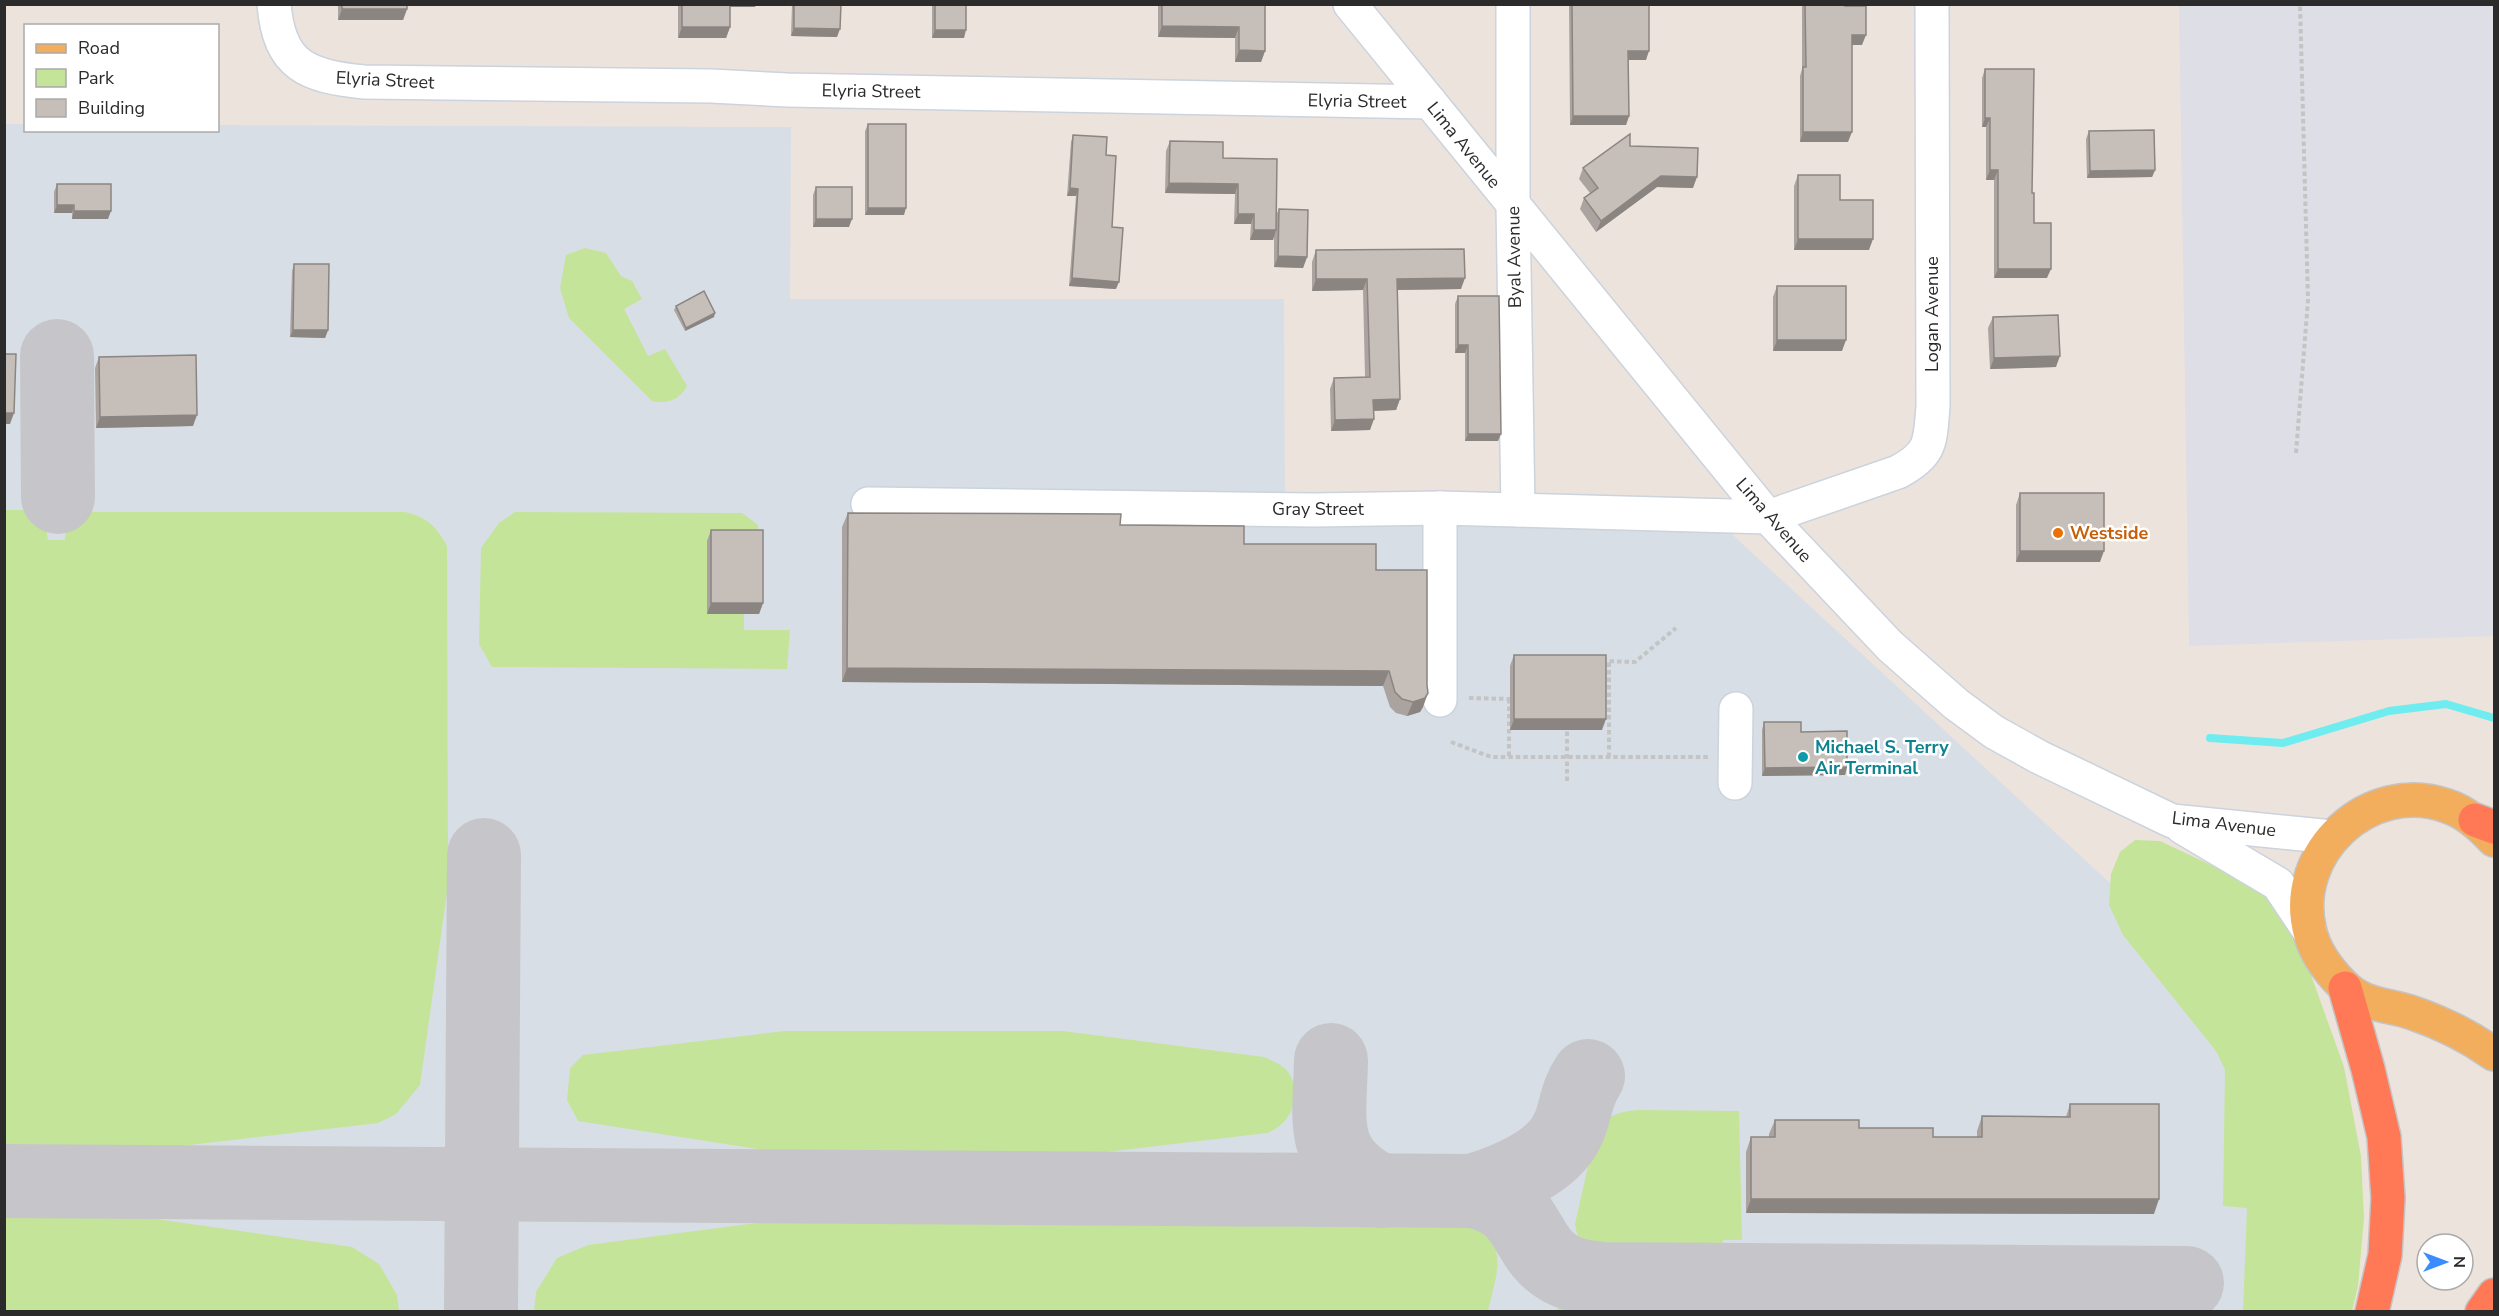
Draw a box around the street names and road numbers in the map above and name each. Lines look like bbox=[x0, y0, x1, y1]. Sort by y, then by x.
street label: Elyria Street bbox=[335, 65, 436, 95]
street label: Elyria Street bbox=[821, 78, 921, 104]
street label: Elyria Street bbox=[1307, 88, 1407, 114]
street label: Lima Avenue bbox=[1422, 97, 1506, 193]
street label: Byal Avenue bbox=[1501, 206, 1527, 308]
street label: Logan Avenue bbox=[1920, 256, 1944, 372]
street label: Lima Avenue bbox=[1731, 473, 1817, 567]
street label: Gray Street bbox=[1272, 497, 1365, 521]
street label: Lima Avenue bbox=[2171, 806, 2277, 842]

